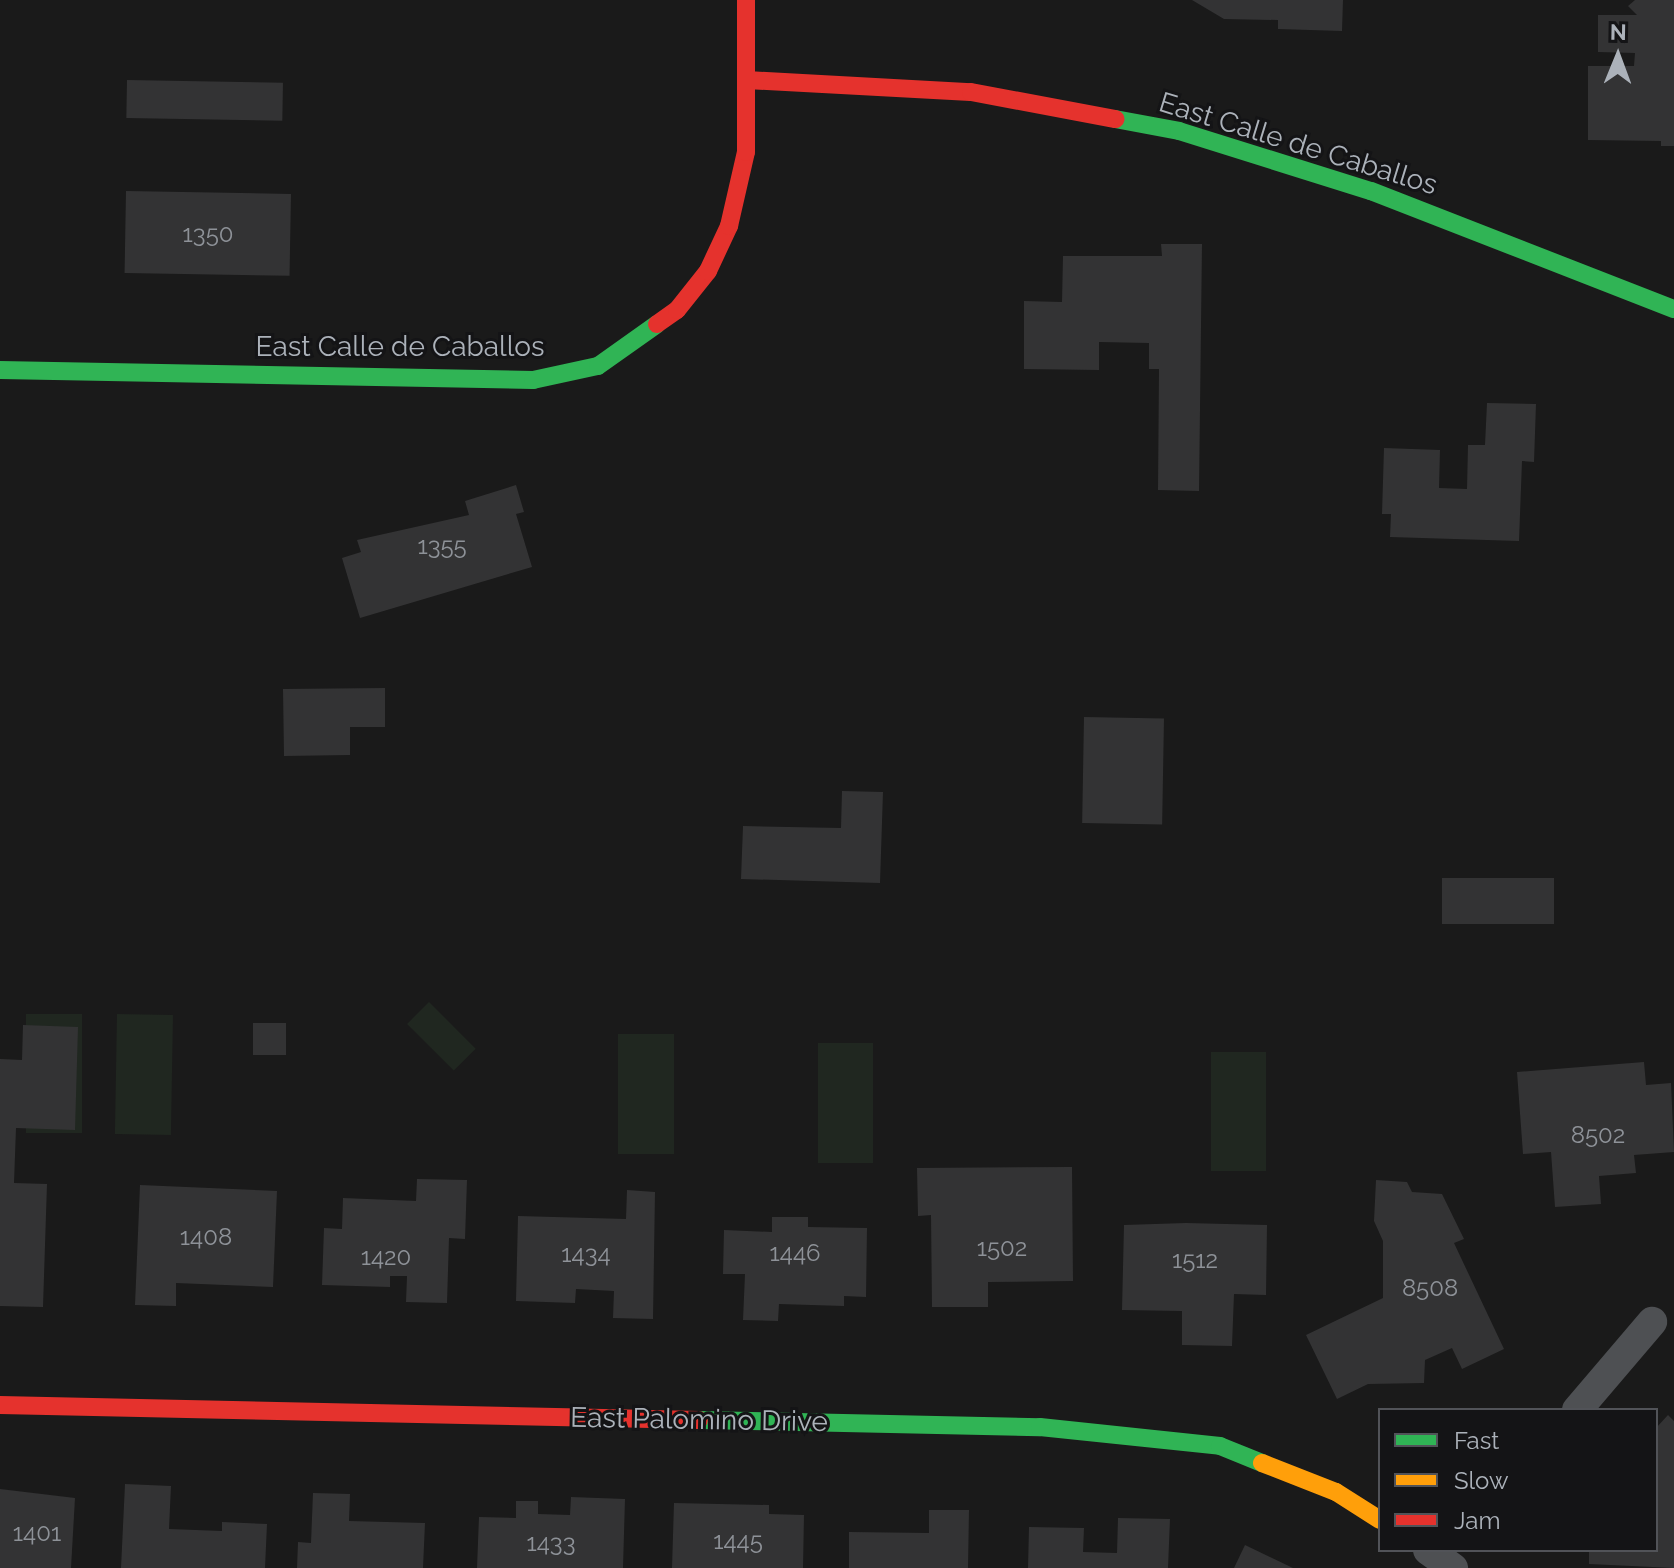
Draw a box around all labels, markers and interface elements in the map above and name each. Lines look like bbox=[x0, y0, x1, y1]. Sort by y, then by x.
north arrow bbox=[1578, 16, 1658, 96]
text: N bbox=[1610, 19, 1627, 45]
street label: East Calle de Caballos bbox=[1155, 86, 1441, 202]
house number: 1350 bbox=[183, 220, 233, 248]
street label: East Calle de Caballos bbox=[256, 330, 544, 364]
house number: 1355 bbox=[417, 532, 467, 560]
house number: 8502 bbox=[1571, 1121, 1625, 1149]
house number: 1408 bbox=[180, 1223, 232, 1251]
house number: 1502 bbox=[977, 1234, 1027, 1262]
house number: 1446 bbox=[770, 1239, 820, 1267]
house number: 1434 bbox=[561, 1240, 611, 1268]
house number: 1420 bbox=[361, 1243, 411, 1271]
house number: 1512 bbox=[1172, 1246, 1218, 1274]
house number: 8508 bbox=[1402, 1274, 1458, 1302]
street label: East Palomino Drive bbox=[570, 1401, 828, 1439]
legend bbox=[1378, 1408, 1658, 1552]
text: Fast bbox=[1454, 1426, 1499, 1455]
text: Slow bbox=[1454, 1466, 1508, 1495]
text: Jam bbox=[1454, 1506, 1500, 1535]
house number: 1401 bbox=[13, 1519, 61, 1547]
house number: 1445 bbox=[713, 1527, 763, 1555]
house number: 1433 bbox=[526, 1529, 576, 1557]

